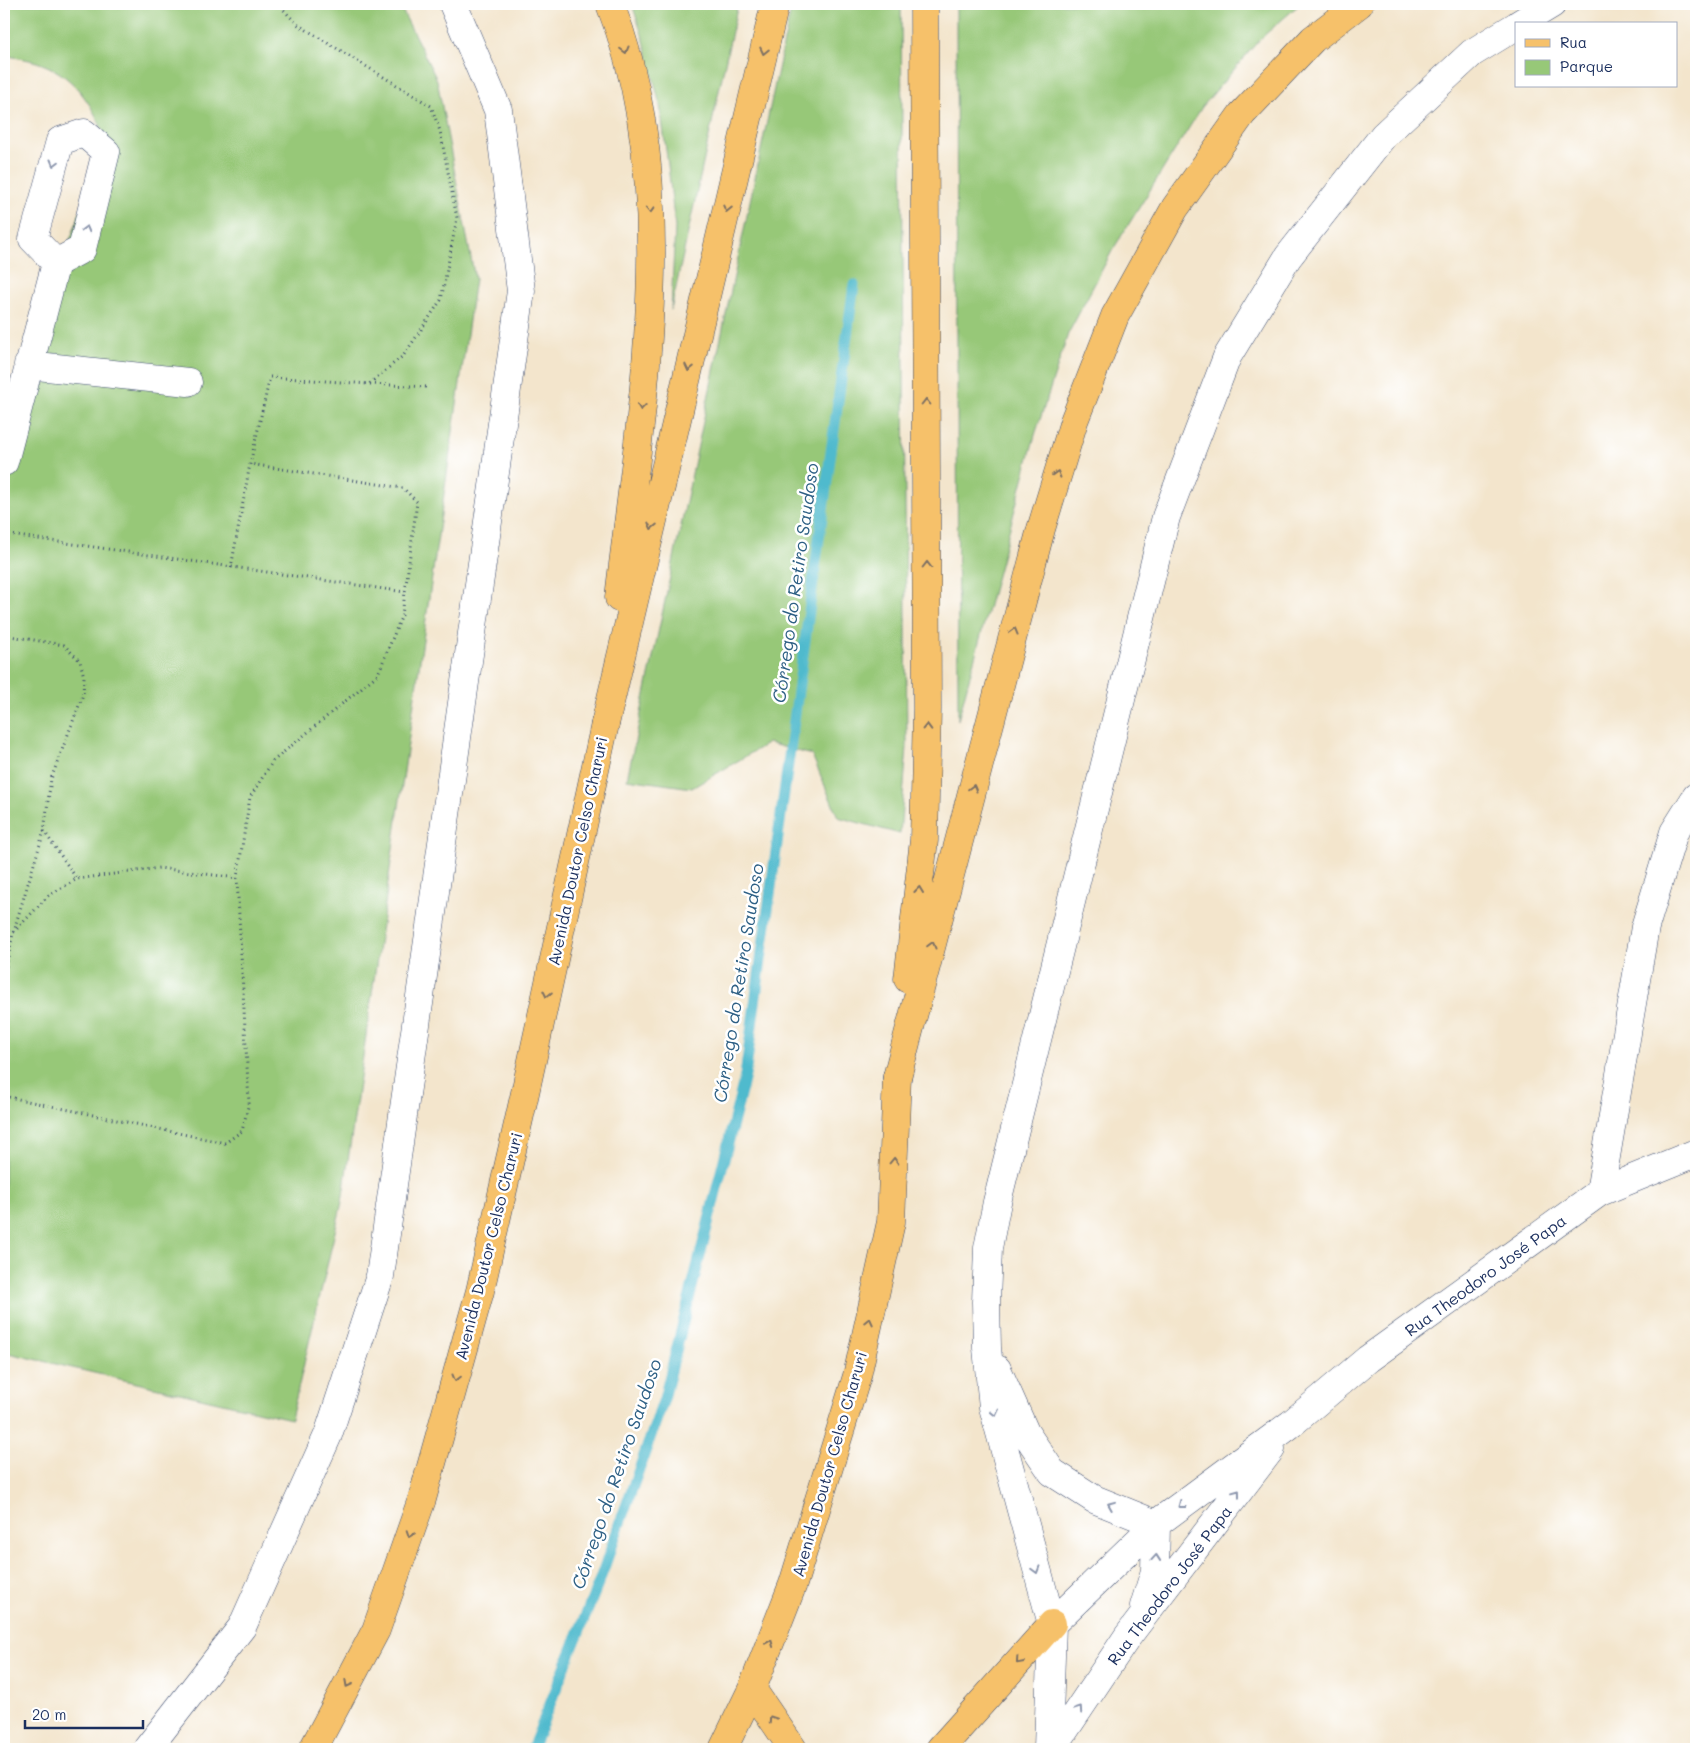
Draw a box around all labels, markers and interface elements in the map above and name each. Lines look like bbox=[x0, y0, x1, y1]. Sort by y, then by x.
legend bbox=[1515, 22, 1678, 88]
text: Rua bbox=[1560, 32, 1587, 52]
one-way arrow bbox=[619, 46, 629, 54]
one-way arrow bbox=[759, 47, 770, 56]
text: Parque bbox=[1560, 56, 1613, 76]
one-way arrow bbox=[49, 158, 60, 167]
one-way arrow bbox=[722, 205, 733, 214]
one-way arrow bbox=[645, 206, 655, 214]
one-way arrow bbox=[80, 225, 91, 234]
one-way arrow bbox=[684, 363, 695, 372]
one-way arrow bbox=[921, 398, 931, 406]
one-way arrow bbox=[636, 404, 647, 412]
water label: Córrego do Retiro Saudoso bbox=[766, 461, 824, 704]
one-way arrow bbox=[1052, 471, 1062, 479]
one-way arrow bbox=[647, 521, 658, 530]
one-way arrow bbox=[922, 561, 932, 568]
one-way arrow bbox=[1008, 627, 1019, 635]
one-way arrow bbox=[922, 723, 932, 731]
street label: Avenida Doutor Celso Charuri bbox=[542, 735, 612, 967]
one-way arrow bbox=[967, 784, 978, 793]
water label: Córrego do Retiro Saudoso bbox=[707, 861, 769, 1104]
one-way arrow bbox=[913, 885, 924, 893]
one-way arrow bbox=[926, 942, 936, 950]
one-way arrow bbox=[542, 989, 553, 998]
street label: Avenida Doutor Celso Charuri bbox=[450, 1130, 526, 1362]
one-way arrow bbox=[888, 1157, 899, 1165]
street label: Rua Theodoro José Papa bbox=[1400, 1209, 1570, 1341]
one-way arrow bbox=[863, 1317, 874, 1326]
street label: Avenida Doutor Celso Charuri bbox=[787, 1349, 871, 1579]
water label: Córrego do Retiro Saudoso bbox=[565, 1356, 667, 1592]
one-way arrow bbox=[451, 1374, 461, 1382]
one-way arrow bbox=[989, 1409, 1000, 1418]
one-way arrow bbox=[1232, 1490, 1240, 1499]
one-way arrow bbox=[1177, 1499, 1187, 1508]
street label: Rua Theodoro José Papa bbox=[1102, 1501, 1236, 1669]
one-way arrow bbox=[1107, 1501, 1116, 1512]
one-way arrow bbox=[406, 1530, 416, 1538]
one-way arrow bbox=[1150, 1554, 1161, 1562]
one-way arrow bbox=[1031, 1566, 1041, 1574]
one-way arrow bbox=[763, 1639, 774, 1648]
one-way arrow bbox=[1016, 1655, 1025, 1664]
one-way arrow bbox=[344, 1679, 354, 1688]
scale bar bbox=[25, 1698, 142, 1730]
text: 20 m bbox=[32, 1704, 66, 1724]
one-way arrow bbox=[1073, 1705, 1083, 1714]
one-way arrow bbox=[769, 1715, 778, 1725]

